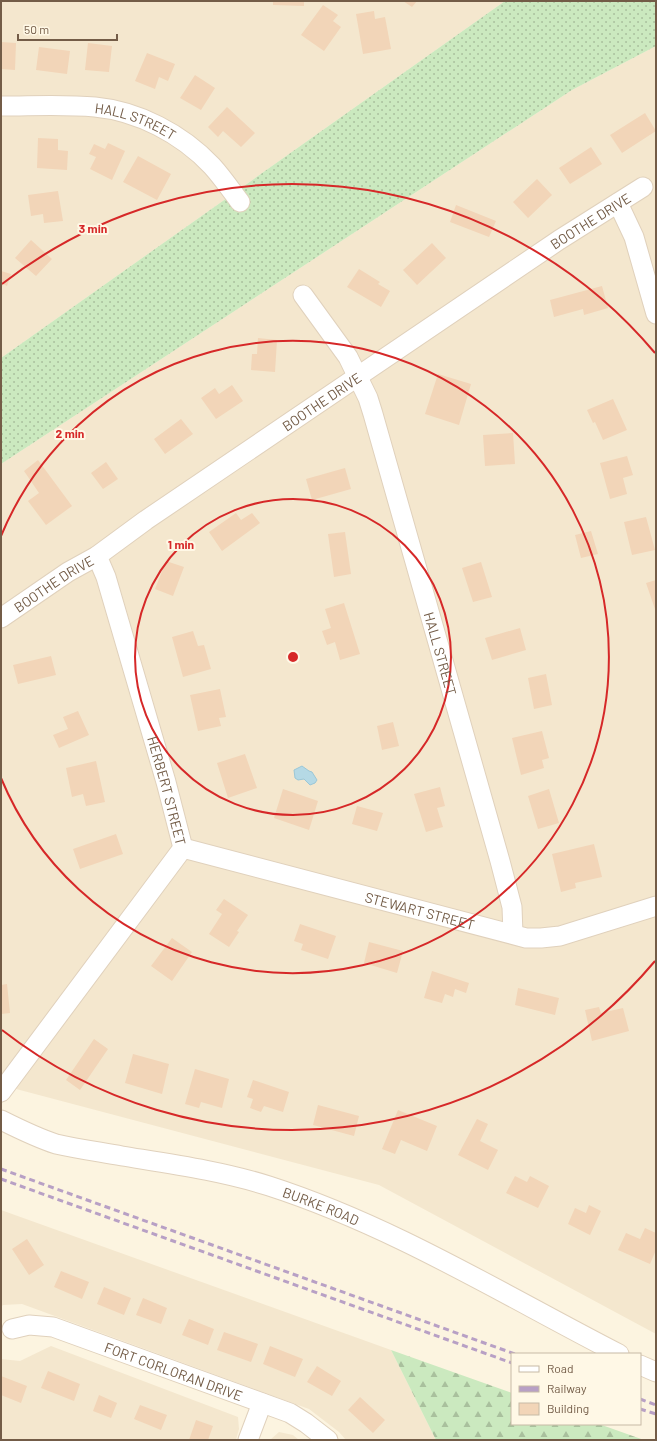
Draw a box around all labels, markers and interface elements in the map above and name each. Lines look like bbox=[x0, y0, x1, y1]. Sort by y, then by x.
scale bar bbox=[18, 16, 117, 42]
text: 50 m bbox=[24, 22, 49, 36]
street label: HALL STREET bbox=[94, 98, 180, 143]
street label: BOOTHE DRIVE bbox=[547, 189, 634, 252]
text: 3 min bbox=[79, 221, 107, 235]
street label: BOOTHE DRIVE bbox=[279, 368, 364, 434]
text: 2 min bbox=[56, 426, 84, 440]
text: 1 min bbox=[168, 537, 194, 551]
street label: BOOTHE DRIVE bbox=[10, 551, 96, 615]
street label: HALL STREET bbox=[421, 610, 461, 697]
centre of rings bbox=[286, 650, 300, 664]
street label: HERBERT STREET bbox=[144, 734, 190, 847]
street label: STEWART STREET bbox=[363, 888, 477, 933]
street label: BURKE ROAD bbox=[281, 1183, 362, 1228]
street label: FORT CORLORAN DRIVE bbox=[102, 1338, 245, 1404]
legend bbox=[511, 1353, 641, 1425]
text: Road bbox=[547, 1361, 574, 1375]
text: Railway bbox=[547, 1381, 587, 1395]
text: Building bbox=[547, 1401, 589, 1415]

